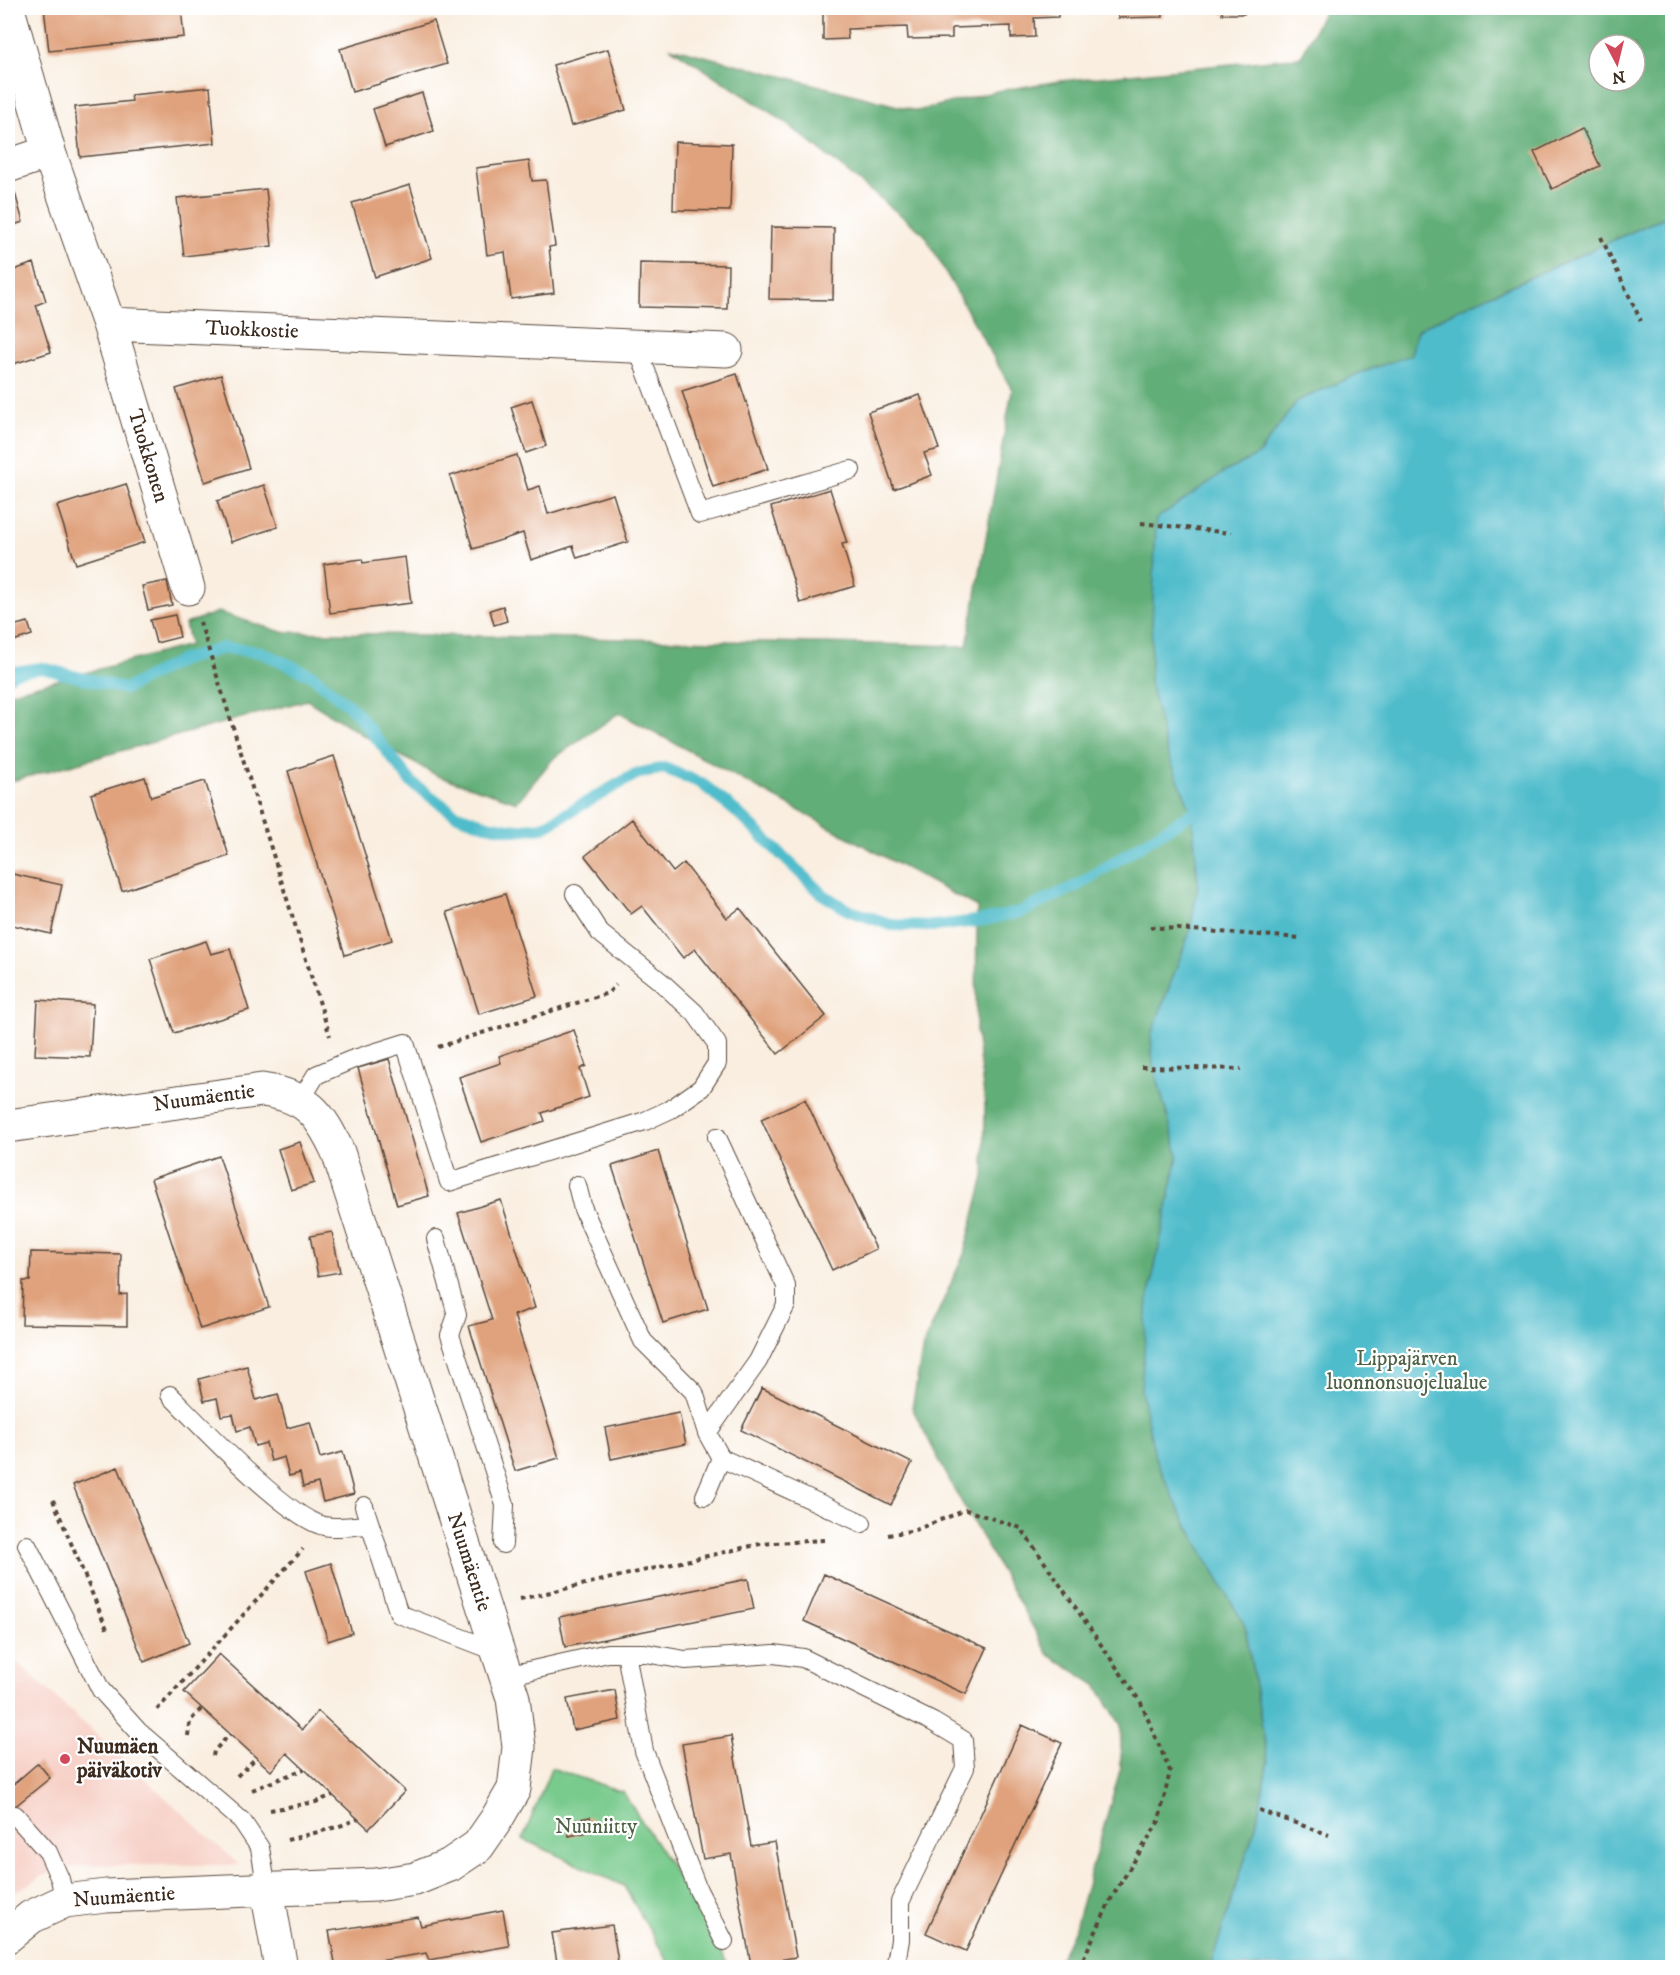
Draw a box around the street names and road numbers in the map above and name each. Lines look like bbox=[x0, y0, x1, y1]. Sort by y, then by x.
street label: Tuokkostie bbox=[205, 315, 299, 345]
street label: Tuokkonen bbox=[122, 406, 174, 506]
street label: Nuumäentie bbox=[152, 1078, 257, 1118]
street label: Nuumäentie bbox=[441, 1509, 497, 1615]
street label: Nuumäentie bbox=[72, 1880, 176, 1914]

